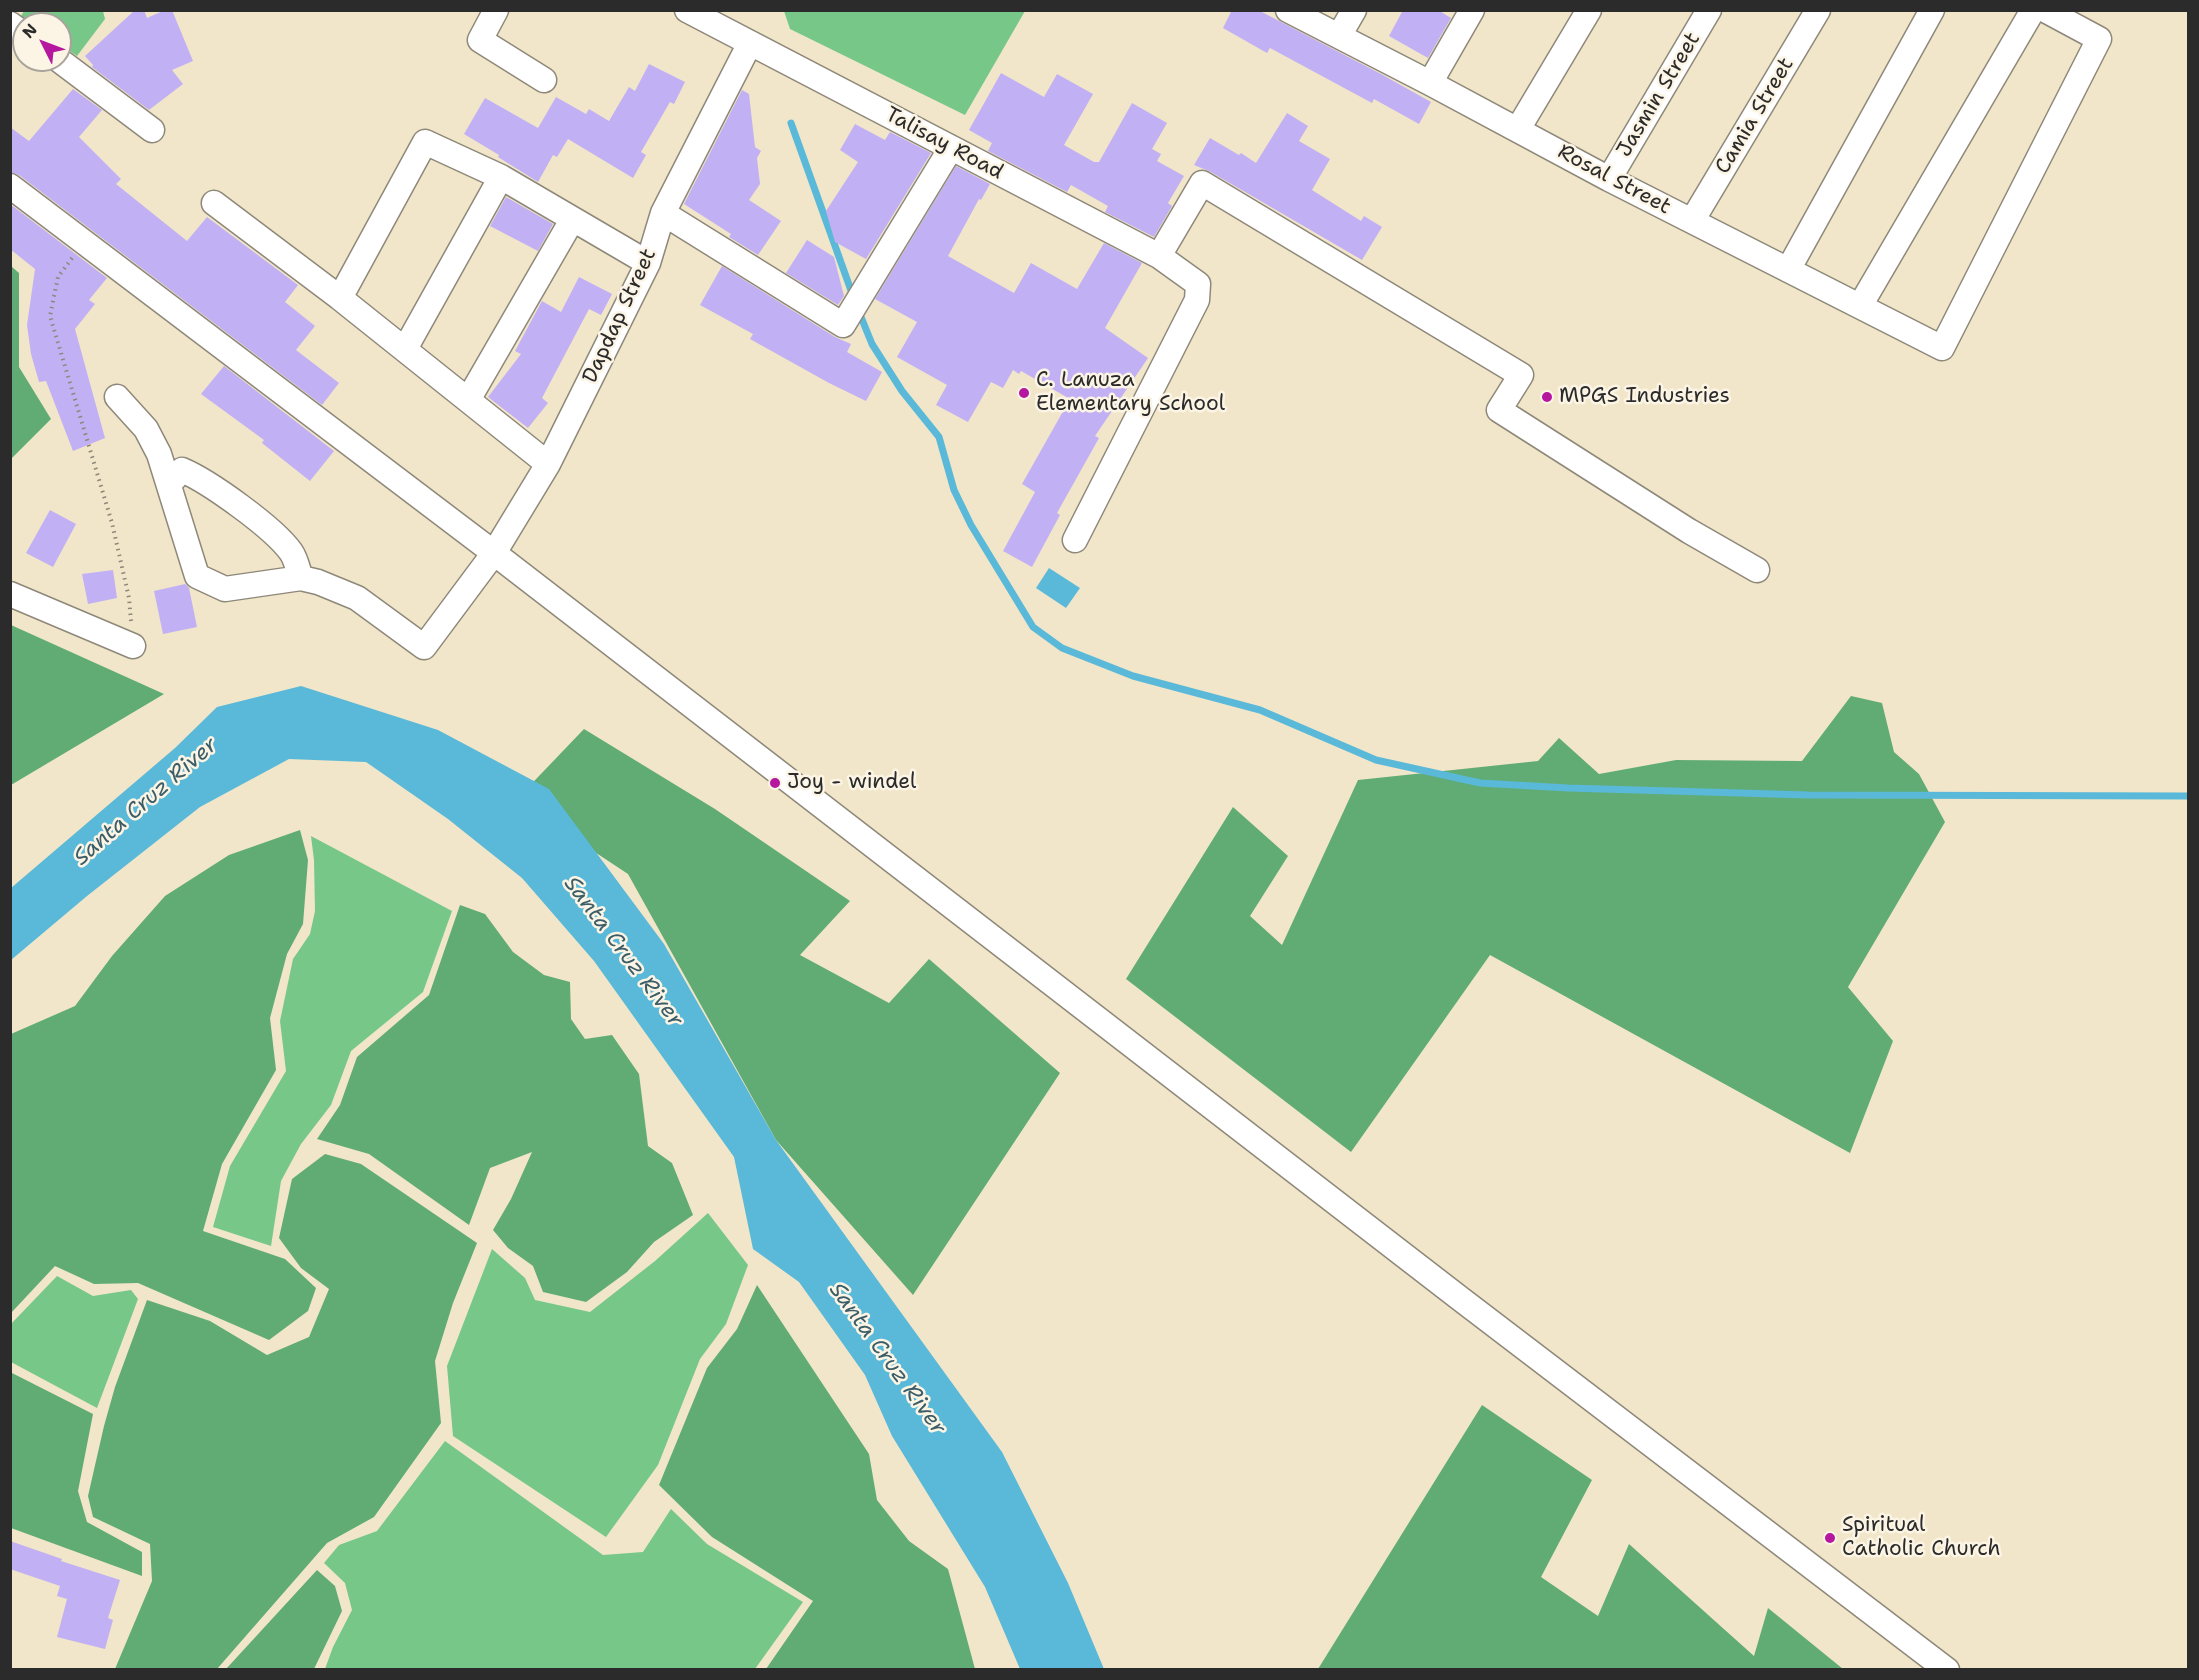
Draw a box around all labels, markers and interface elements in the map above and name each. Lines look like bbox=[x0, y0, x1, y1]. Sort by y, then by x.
north arrow bbox=[12, 12, 72, 72]
text: N bbox=[18, 19, 42, 43]
street label: Jasmin Street bbox=[1612, 28, 1706, 162]
street label: Camia Street bbox=[1710, 53, 1800, 179]
street label: Talisay Road bbox=[881, 102, 1007, 186]
street label: Rosal Street bbox=[1553, 140, 1675, 220]
street label: Dapdap Street bbox=[578, 245, 662, 387]
place label: C. Lanuza Elementary School bbox=[1036, 368, 1225, 418]
place label: MPGS Industries bbox=[1559, 384, 1730, 410]
marker: C. Lanuza Elementary School bbox=[1017, 386, 1031, 400]
marker: MPGS Industries bbox=[1540, 390, 1554, 404]
water label: Santa Cruz River bbox=[69, 732, 223, 872]
place label: Joy - windel bbox=[787, 770, 916, 796]
marker: Joy - windel bbox=[768, 776, 782, 790]
water label: Santa Cruz River bbox=[558, 872, 688, 1032]
water label: Santa Cruz River bbox=[823, 1278, 951, 1440]
place label: Spiritual Catholic Church bbox=[1842, 1513, 2001, 1563]
marker: Spiritual Catholic Church bbox=[1823, 1531, 1837, 1545]

